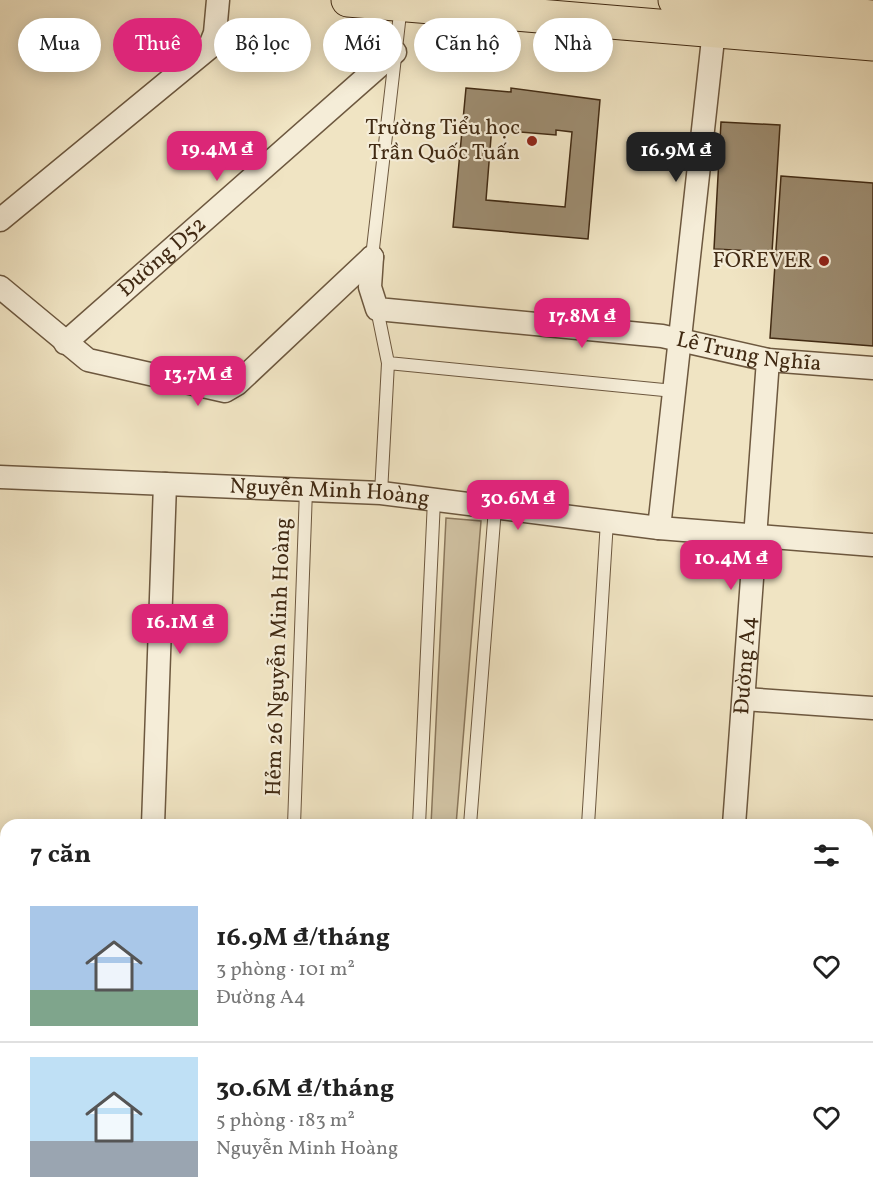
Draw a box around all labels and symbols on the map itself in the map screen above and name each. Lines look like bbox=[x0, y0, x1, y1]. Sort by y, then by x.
place label: Trường Tiểu học Trần Quốc Tuấn bbox=[365, 113, 520, 169]
pin: 19.4M ₫ bbox=[162, 131, 272, 182]
pin: 16.9M ₫ bbox=[621, 132, 731, 183]
marker: Trường Tiểu học Trần Quốc Tuấn bbox=[525, 134, 539, 148]
street label: Đường D52 bbox=[112, 209, 213, 305]
place label: FOREVER bbox=[712, 246, 812, 277]
marker: FOREVER bbox=[817, 254, 831, 268]
pin: 17.8M ₫ bbox=[527, 298, 637, 349]
street label: Lê Trung Nghĩa bbox=[673, 324, 823, 380]
pin: 13.7M ₫ bbox=[143, 356, 253, 407]
street label: Nguyễn Minh Hoàng bbox=[229, 471, 431, 514]
pin: 30.6M ₫ bbox=[463, 480, 573, 531]
street label: Hẻm 26 Nguyễn Minh Hoàng bbox=[259, 517, 299, 797]
pin: 10.4M ₫ bbox=[676, 540, 786, 591]
pin: 16.1M ₫ bbox=[125, 604, 235, 655]
street label: Đường A4 bbox=[727, 615, 765, 716]

